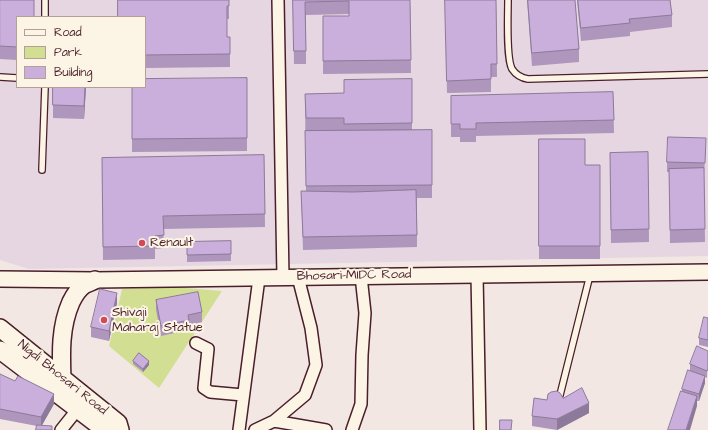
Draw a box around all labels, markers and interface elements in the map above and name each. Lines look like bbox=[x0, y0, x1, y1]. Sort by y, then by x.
legend bbox=[16, 16, 146, 88]
text: Road bbox=[54, 24, 82, 41]
text: Park bbox=[54, 44, 82, 61]
text: Building bbox=[54, 64, 92, 81]
place label: Renault bbox=[150, 235, 193, 251]
marker: Renault bbox=[137, 238, 147, 248]
street label: Bhosari-MIDC Road bbox=[297, 267, 411, 285]
place label: Shivaji Maharaj Statue bbox=[112, 305, 203, 336]
marker: Shivaji Maharaj Statue bbox=[99, 315, 109, 325]
street label: Nigdi Bhosari Road bbox=[14, 337, 110, 419]

